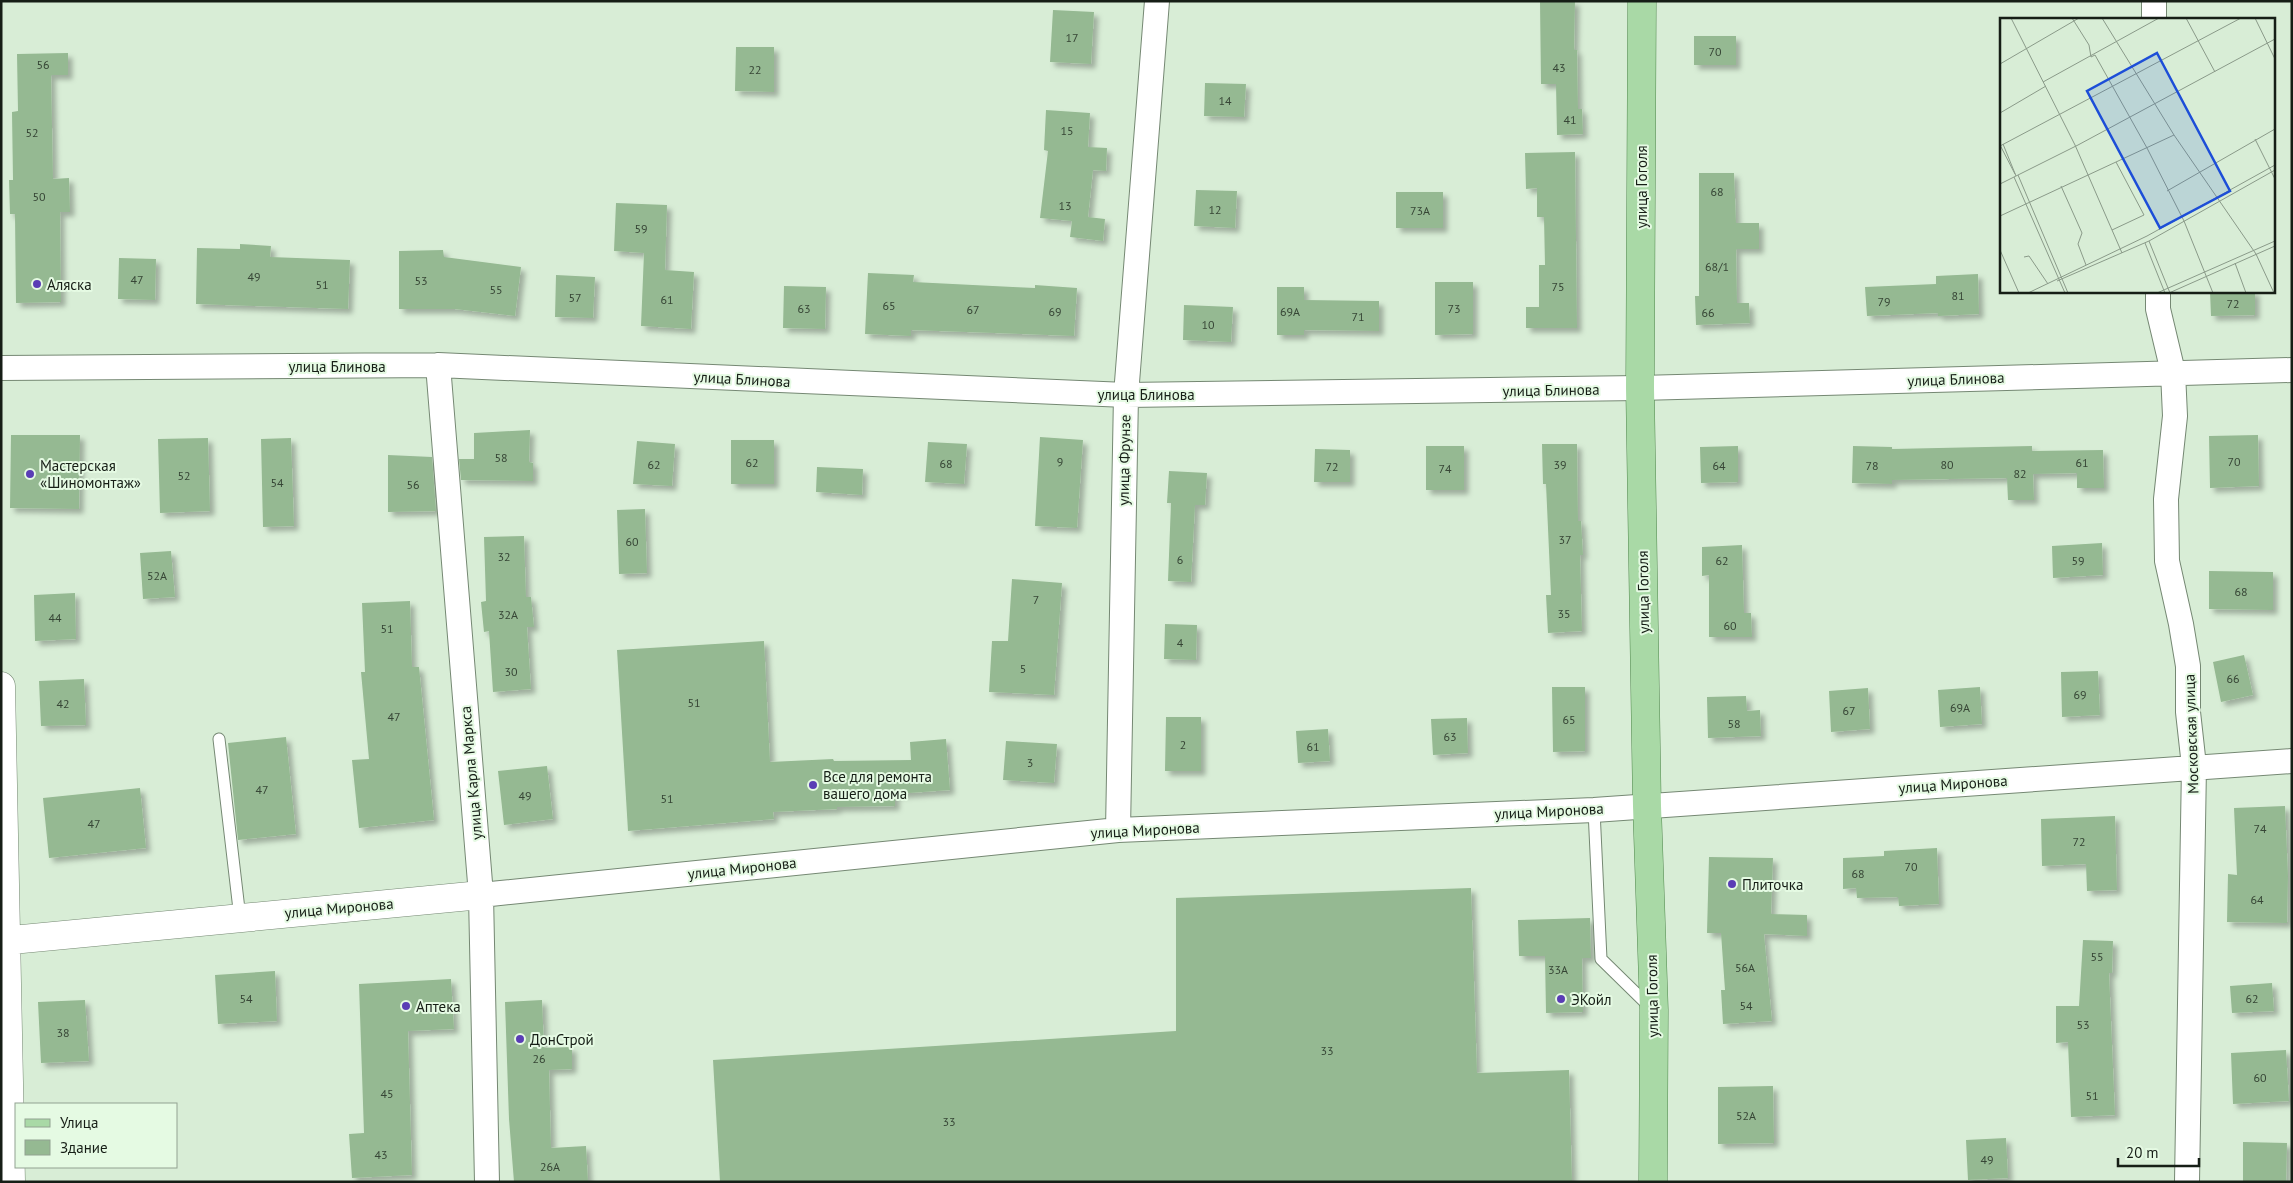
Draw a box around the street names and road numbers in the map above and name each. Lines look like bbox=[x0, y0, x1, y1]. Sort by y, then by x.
street label: улица Гоголя bbox=[1632, 145, 1651, 229]
street label: улица Блинова bbox=[288, 357, 386, 376]
street label: улица Блинова bbox=[693, 367, 791, 391]
street label: улица Блинова bbox=[1907, 368, 2005, 390]
street label: улица Блинова bbox=[1502, 380, 1600, 400]
street label: улица Блинова bbox=[1097, 385, 1195, 404]
street label: улица Фрунзе bbox=[1114, 414, 1134, 506]
street label: улица Гоголя bbox=[1633, 550, 1653, 634]
street label: Московская улица bbox=[2179, 674, 2203, 794]
street label: улица Карла Маркса bbox=[456, 705, 486, 841]
street label: улица Миронова bbox=[1898, 771, 2008, 797]
street label: улица Миронова bbox=[1494, 799, 1604, 823]
street label: улица Миронова bbox=[1090, 818, 1200, 842]
street label: улица Миронова bbox=[687, 853, 797, 883]
street label: улица Миронова bbox=[284, 894, 394, 922]
street label: улица Гоголя bbox=[1642, 954, 1662, 1038]

